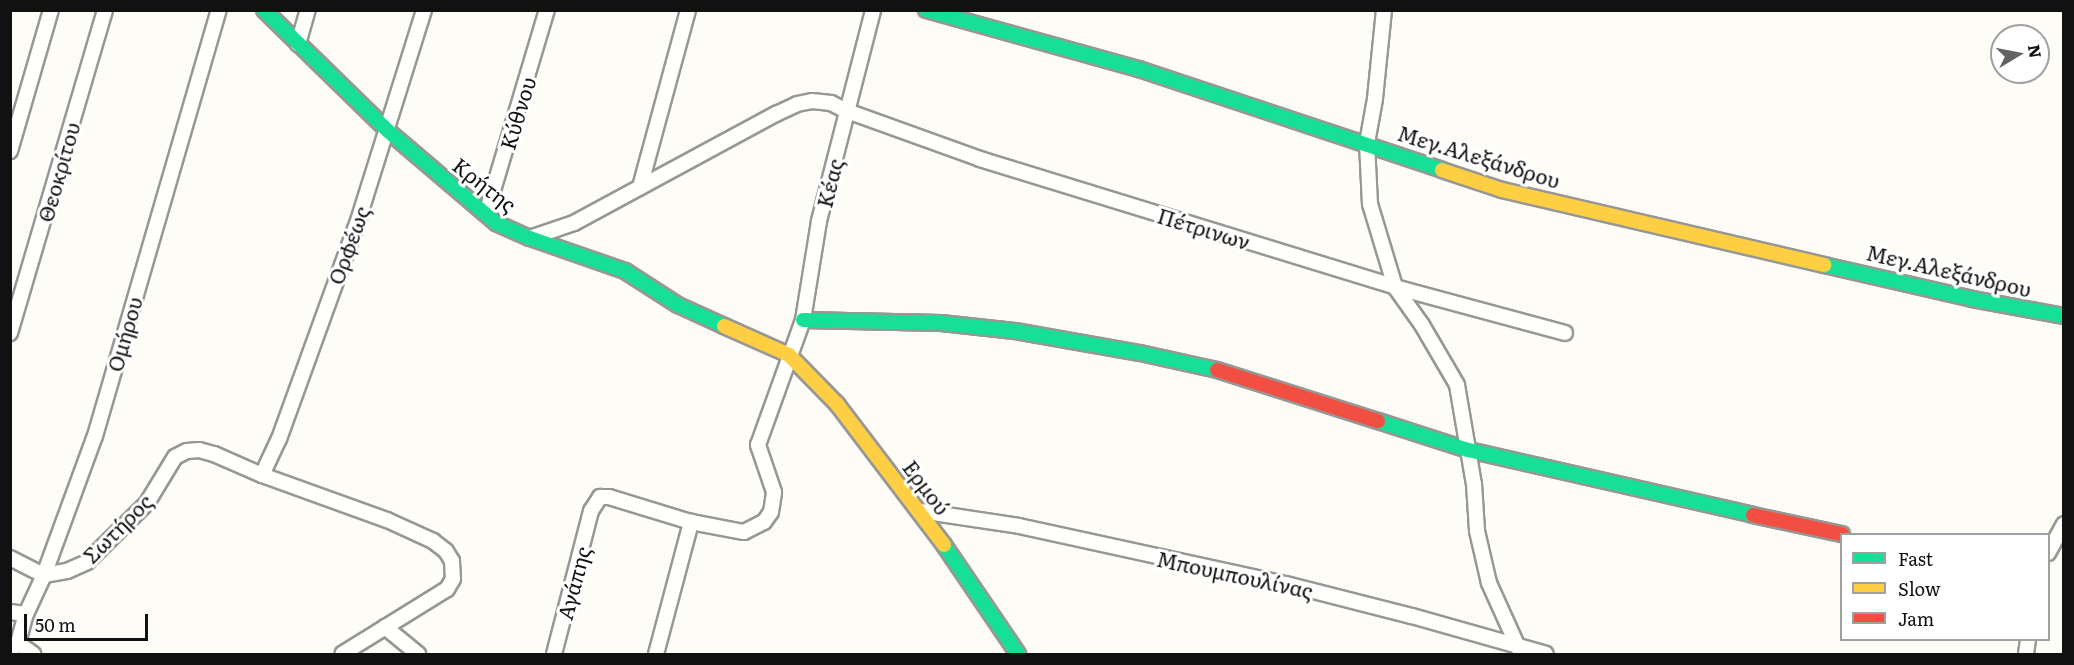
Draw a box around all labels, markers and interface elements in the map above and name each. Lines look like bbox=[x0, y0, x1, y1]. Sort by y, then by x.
north arrow bbox=[1990, 24, 2050, 84]
text: N bbox=[2023, 43, 2049, 60]
street label: Κύθνου bbox=[494, 73, 540, 153]
street label: Θεοκρίτου bbox=[32, 119, 84, 225]
street label: Μεγ.Αλεξάνδρου bbox=[1395, 119, 1563, 193]
street label: Κρήτης bbox=[448, 151, 522, 217]
street label: Κέας bbox=[811, 156, 847, 210]
street label: Ορφέως bbox=[322, 202, 374, 288]
street label: Πέτρινων bbox=[1155, 202, 1253, 254]
street label: Μεγ.Αλεξάνδρου bbox=[1864, 239, 2034, 301]
street label: Ομήρου bbox=[101, 294, 147, 374]
street label: Ερμού bbox=[898, 455, 956, 519]
street label: Σωτήρος bbox=[77, 488, 157, 568]
legend bbox=[1840, 533, 2050, 641]
street label: Αγάπης bbox=[551, 544, 595, 622]
street label: Μπουμπουλίνας bbox=[1155, 545, 1315, 603]
text: Fast bbox=[1898, 545, 1933, 572]
text: Slow bbox=[1898, 575, 1940, 602]
scale bar bbox=[27, 602, 152, 640]
text: Jam bbox=[1898, 605, 1934, 632]
text: 50 m bbox=[35, 611, 76, 638]

